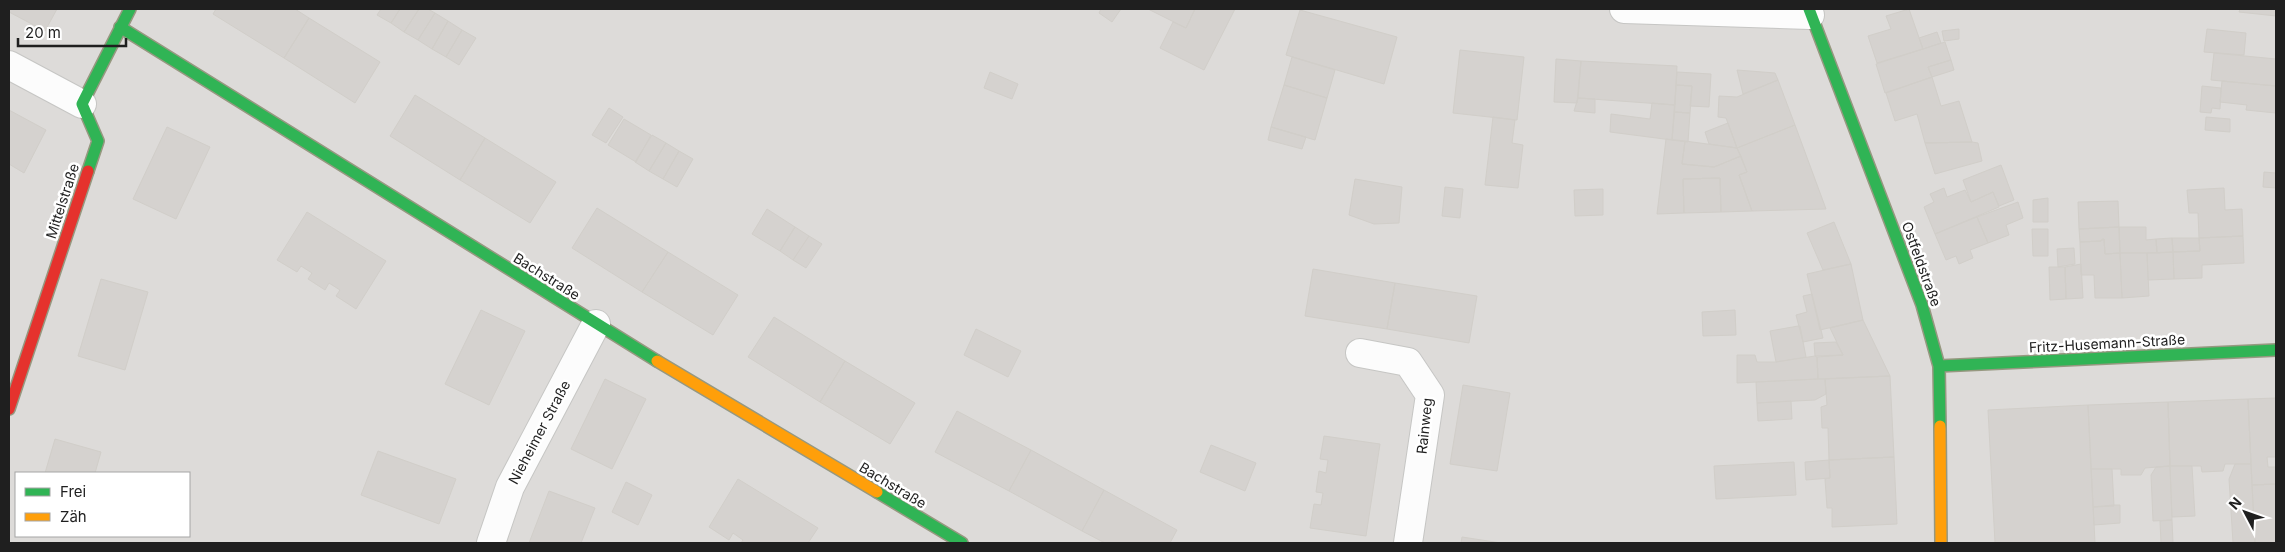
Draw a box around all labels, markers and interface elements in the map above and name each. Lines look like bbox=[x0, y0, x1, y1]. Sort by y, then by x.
scale bar bbox=[18, 15, 125, 47]
text: 20 m bbox=[25, 23, 61, 42]
street label: Mittelstraße bbox=[42, 161, 82, 241]
street label: Ostfeldstraße bbox=[1899, 219, 1945, 309]
street label: Bachstraße bbox=[511, 249, 583, 303]
street label: Fritz-Husemann-Straße bbox=[2029, 330, 2185, 356]
street label: Nieheimer Straße bbox=[504, 377, 574, 487]
street label: Rainweg bbox=[1413, 397, 1435, 455]
street label: Bachstraße bbox=[856, 458, 930, 512]
legend bbox=[15, 472, 190, 537]
text: Frei bbox=[60, 482, 86, 501]
north arrow bbox=[2220, 487, 2270, 537]
text: N bbox=[2225, 494, 2245, 513]
text: Zäh bbox=[60, 507, 87, 526]

